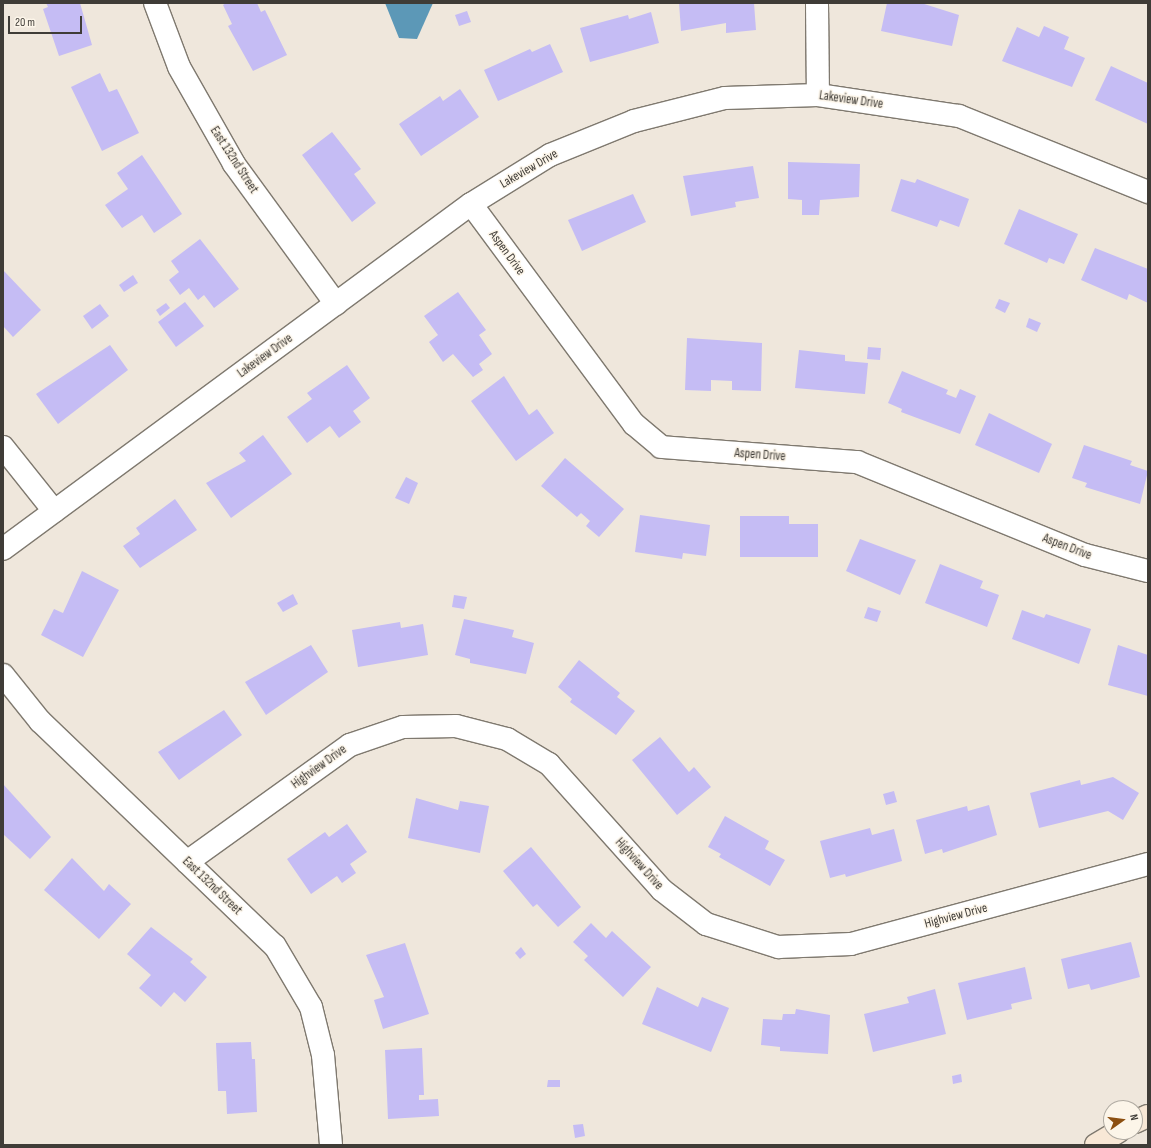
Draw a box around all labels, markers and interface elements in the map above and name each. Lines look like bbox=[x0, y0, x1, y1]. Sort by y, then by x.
scale bar bbox=[10, 8, 84, 34]
text: 20 m bbox=[15, 15, 35, 30]
street label: Lakeview Drive bbox=[818, 88, 884, 112]
street label: East 132nd Street bbox=[207, 124, 261, 196]
street label: Lakeview Drive bbox=[497, 146, 561, 192]
street label: Aspen Drive bbox=[486, 228, 528, 278]
street label: Lakeview Drive bbox=[234, 331, 296, 381]
street label: Aspen Drive bbox=[734, 445, 786, 465]
street label: Aspen Drive bbox=[1040, 531, 1094, 563]
street label: Highview Drive bbox=[288, 742, 350, 792]
street label: Highview Drive bbox=[612, 835, 666, 893]
street label: East 132nd Street bbox=[179, 854, 245, 918]
street label: Highview Drive bbox=[923, 900, 989, 932]
north arrow bbox=[1103, 1100, 1143, 1140]
text: N bbox=[1127, 1113, 1141, 1122]

